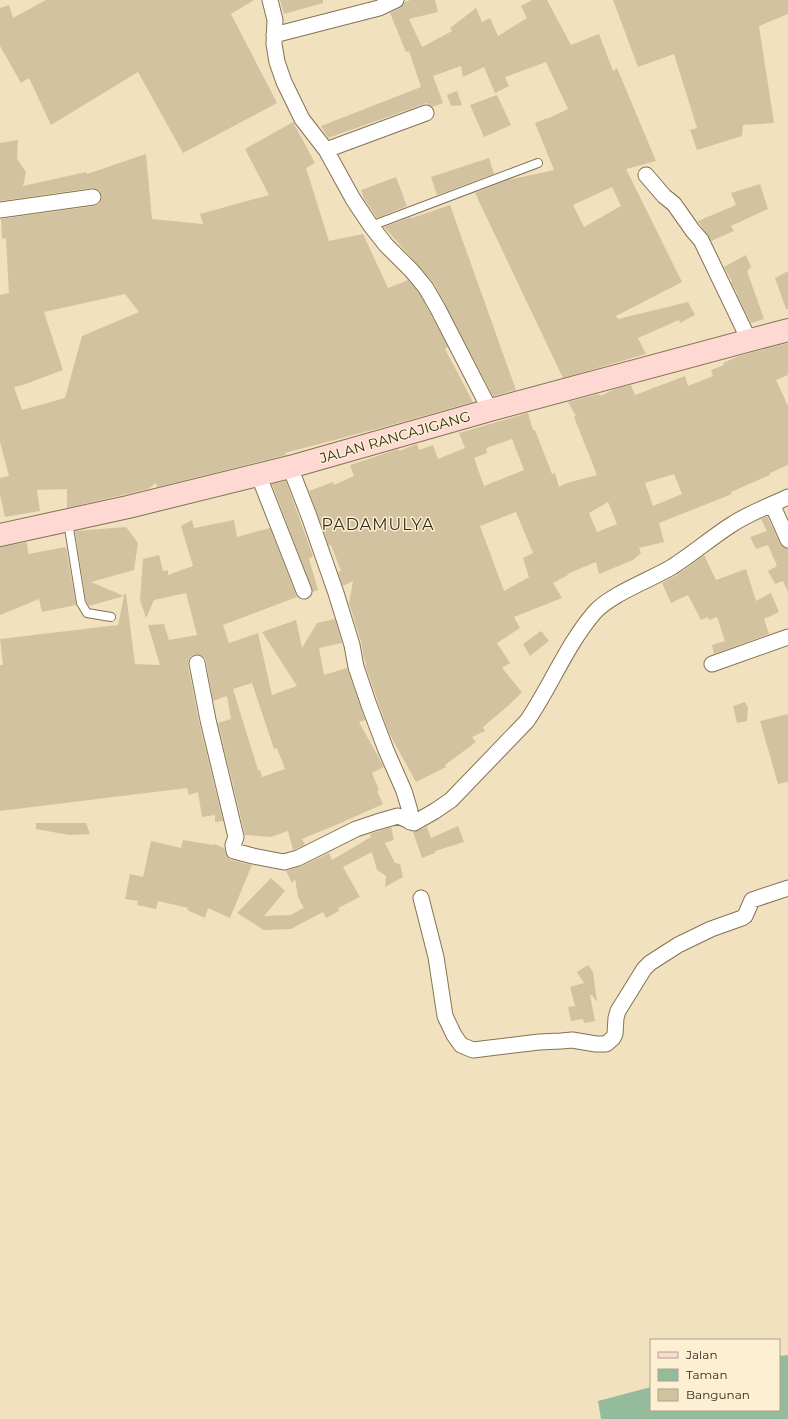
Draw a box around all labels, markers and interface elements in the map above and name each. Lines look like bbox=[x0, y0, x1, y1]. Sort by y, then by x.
street label: JALAN RANCAJIGANG bbox=[317, 407, 472, 467]
district label: PADAMULYA bbox=[322, 515, 434, 534]
legend bbox=[650, 1339, 780, 1411]
text: Jalan bbox=[685, 1347, 718, 1362]
text: Taman bbox=[686, 1367, 728, 1382]
text: Bangunan bbox=[686, 1387, 750, 1402]

